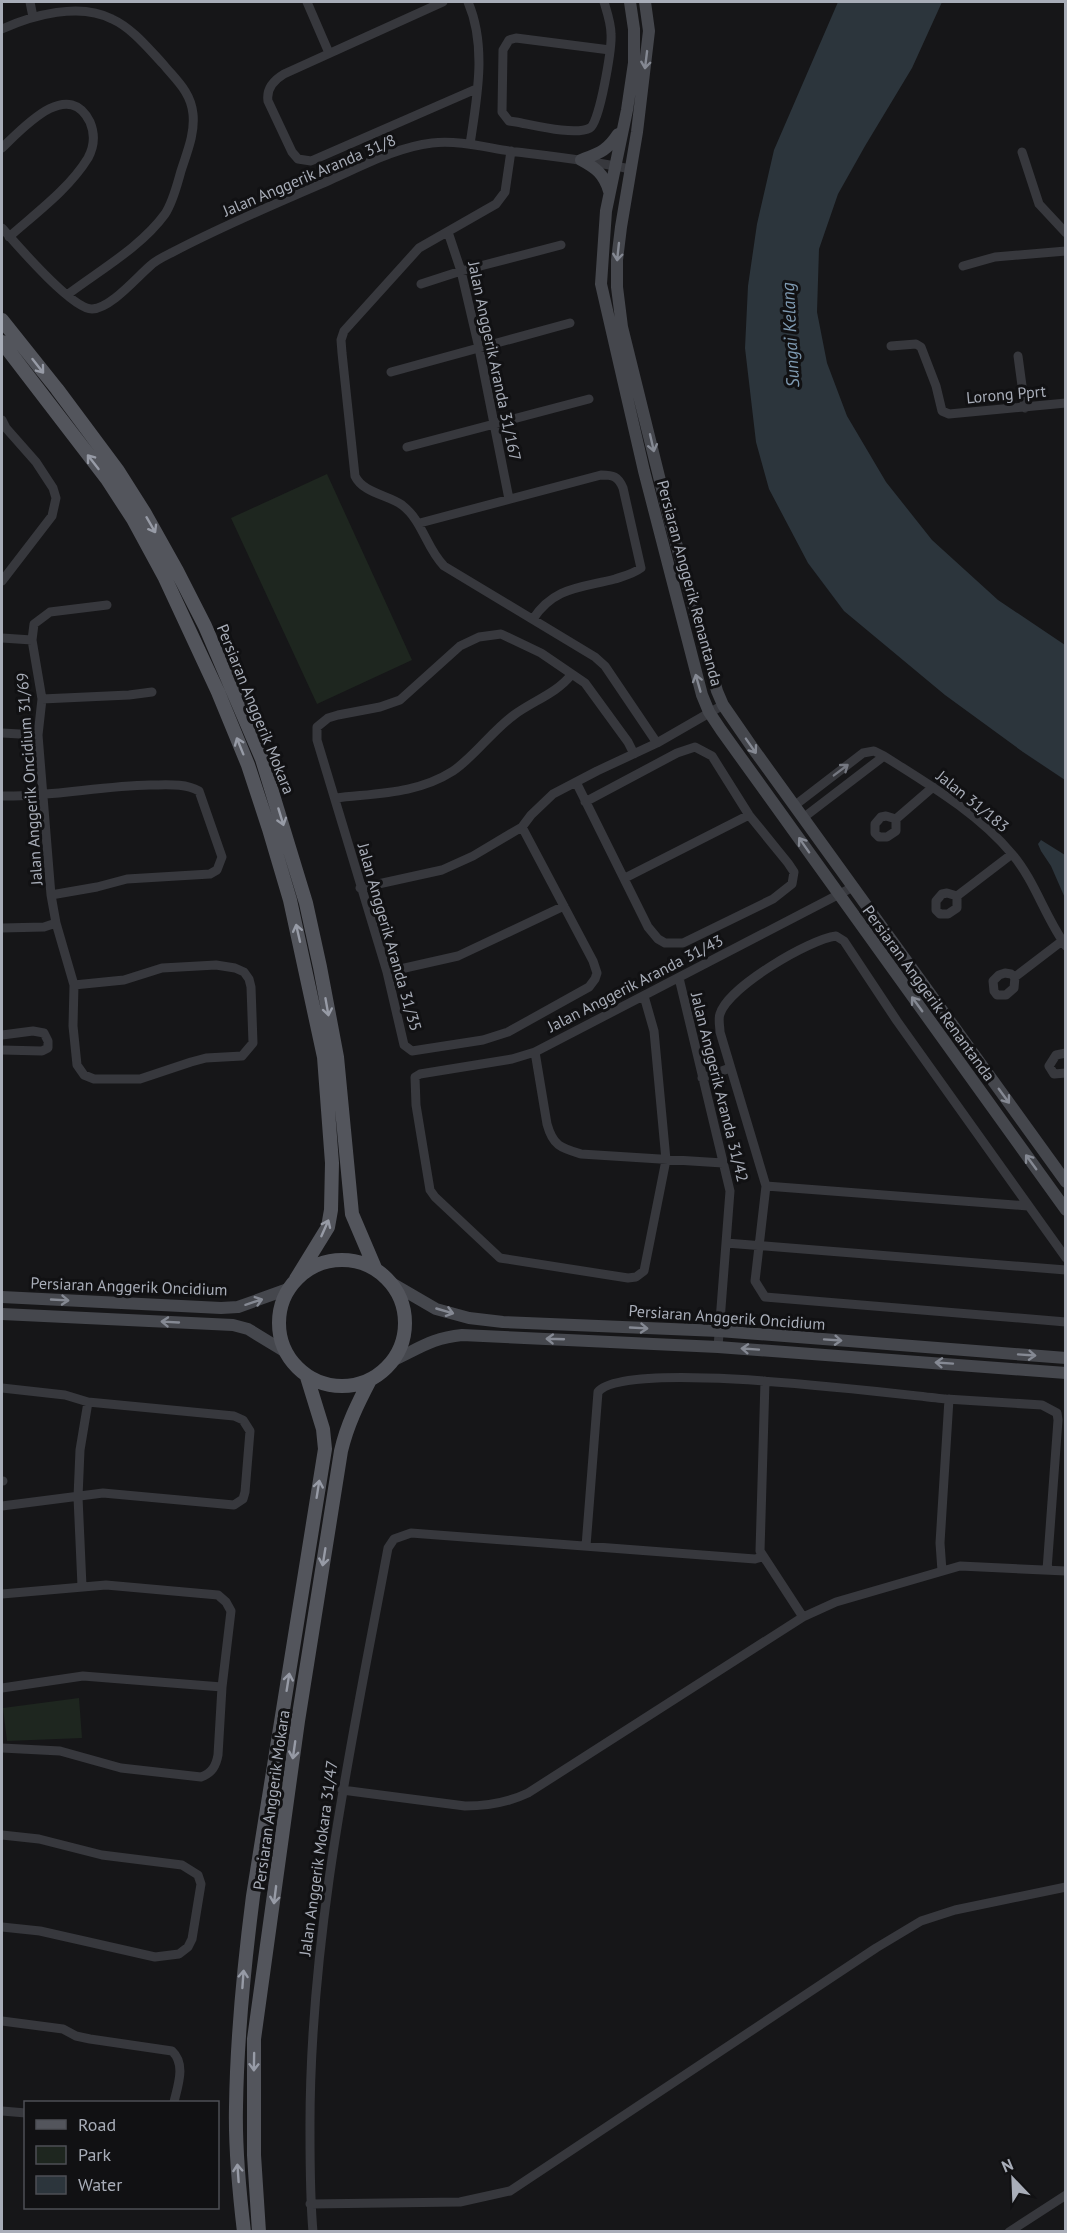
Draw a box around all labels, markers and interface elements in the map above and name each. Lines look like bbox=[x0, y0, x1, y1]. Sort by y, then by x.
one-way arrow bbox=[640, 49, 651, 69]
street label: Jalan Anggerik Aranda 31/8 bbox=[219, 129, 398, 221]
one-way arrow bbox=[612, 242, 623, 262]
street label: Jalan Anggerik Aranda 31/167 bbox=[464, 258, 526, 463]
water label: Sungai Kelang bbox=[776, 282, 804, 388]
one-way arrow bbox=[32, 357, 45, 373]
street label: Lorong Pprt bbox=[965, 381, 1047, 407]
one-way arrow bbox=[646, 434, 658, 453]
one-way arrow bbox=[87, 454, 100, 470]
street label: Persiaran Anggerik Renantanda bbox=[653, 478, 727, 688]
one-way arrow bbox=[146, 515, 157, 533]
street label: Persiaran Anggerik Mokara bbox=[213, 621, 299, 797]
street label: Jalan Anggerik Oncidium 31/69 bbox=[12, 672, 46, 887]
one-way arrow bbox=[692, 674, 703, 693]
one-way arrow bbox=[745, 737, 757, 753]
one-way arrow bbox=[234, 738, 245, 756]
one-way arrow bbox=[832, 764, 848, 777]
street label: Jalan 31/183 bbox=[932, 765, 1013, 836]
one-way arrow bbox=[276, 807, 287, 826]
one-way arrow bbox=[798, 838, 810, 854]
street label: Jalan Anggerik Aranda 31/35 bbox=[353, 840, 426, 1033]
street label: Persiaran Anggerik Renantanda bbox=[858, 901, 1000, 1085]
one-way arrow bbox=[291, 923, 303, 942]
street label: Jalan Anggerik Aranda 31/43 bbox=[543, 930, 726, 1037]
street label: Jalan Anggerik Aranda 31/42 bbox=[687, 989, 753, 1184]
one-way arrow bbox=[322, 996, 333, 1016]
one-way arrow bbox=[911, 997, 923, 1013]
one-way arrow bbox=[997, 1087, 1010, 1103]
one-way arrow bbox=[1025, 1155, 1037, 1171]
one-way arrow bbox=[320, 1220, 331, 1238]
street label: Persiaran Anggerik Oncidium bbox=[30, 1273, 228, 1299]
one-way arrow bbox=[49, 1294, 69, 1305]
one-way arrow bbox=[244, 1296, 263, 1307]
street label: Persiaran Anggerik Oncidium bbox=[628, 1300, 826, 1334]
one-way arrow bbox=[435, 1306, 454, 1318]
one-way arrow bbox=[160, 1316, 180, 1327]
one-way arrow bbox=[628, 1322, 648, 1333]
one-way arrow bbox=[546, 1333, 566, 1345]
one-way arrow bbox=[823, 1335, 843, 1346]
one-way arrow bbox=[740, 1343, 760, 1354]
one-way arrow bbox=[1017, 1350, 1037, 1361]
one-way arrow bbox=[935, 1357, 955, 1368]
one-way arrow bbox=[313, 1480, 324, 1500]
one-way arrow bbox=[318, 1547, 329, 1566]
one-way arrow bbox=[282, 1673, 293, 1692]
street label: Persiaran Anggerik Mokara bbox=[248, 1709, 294, 1891]
one-way arrow bbox=[288, 1739, 299, 1759]
street label: Jalan Anggerik Mokara 31/47 bbox=[294, 1759, 342, 1958]
one-way arrow bbox=[269, 1885, 280, 1904]
one-way arrow bbox=[238, 1969, 249, 1989]
one-way arrow bbox=[248, 2051, 260, 2071]
legend bbox=[24, 2101, 219, 2209]
text: Road bbox=[78, 2113, 116, 2136]
text: Park bbox=[78, 2143, 111, 2166]
north arrow bbox=[983, 2149, 1043, 2209]
text: N bbox=[998, 2154, 1016, 2176]
one-way arrow bbox=[232, 2164, 243, 2184]
text: Water bbox=[78, 2173, 122, 2196]

